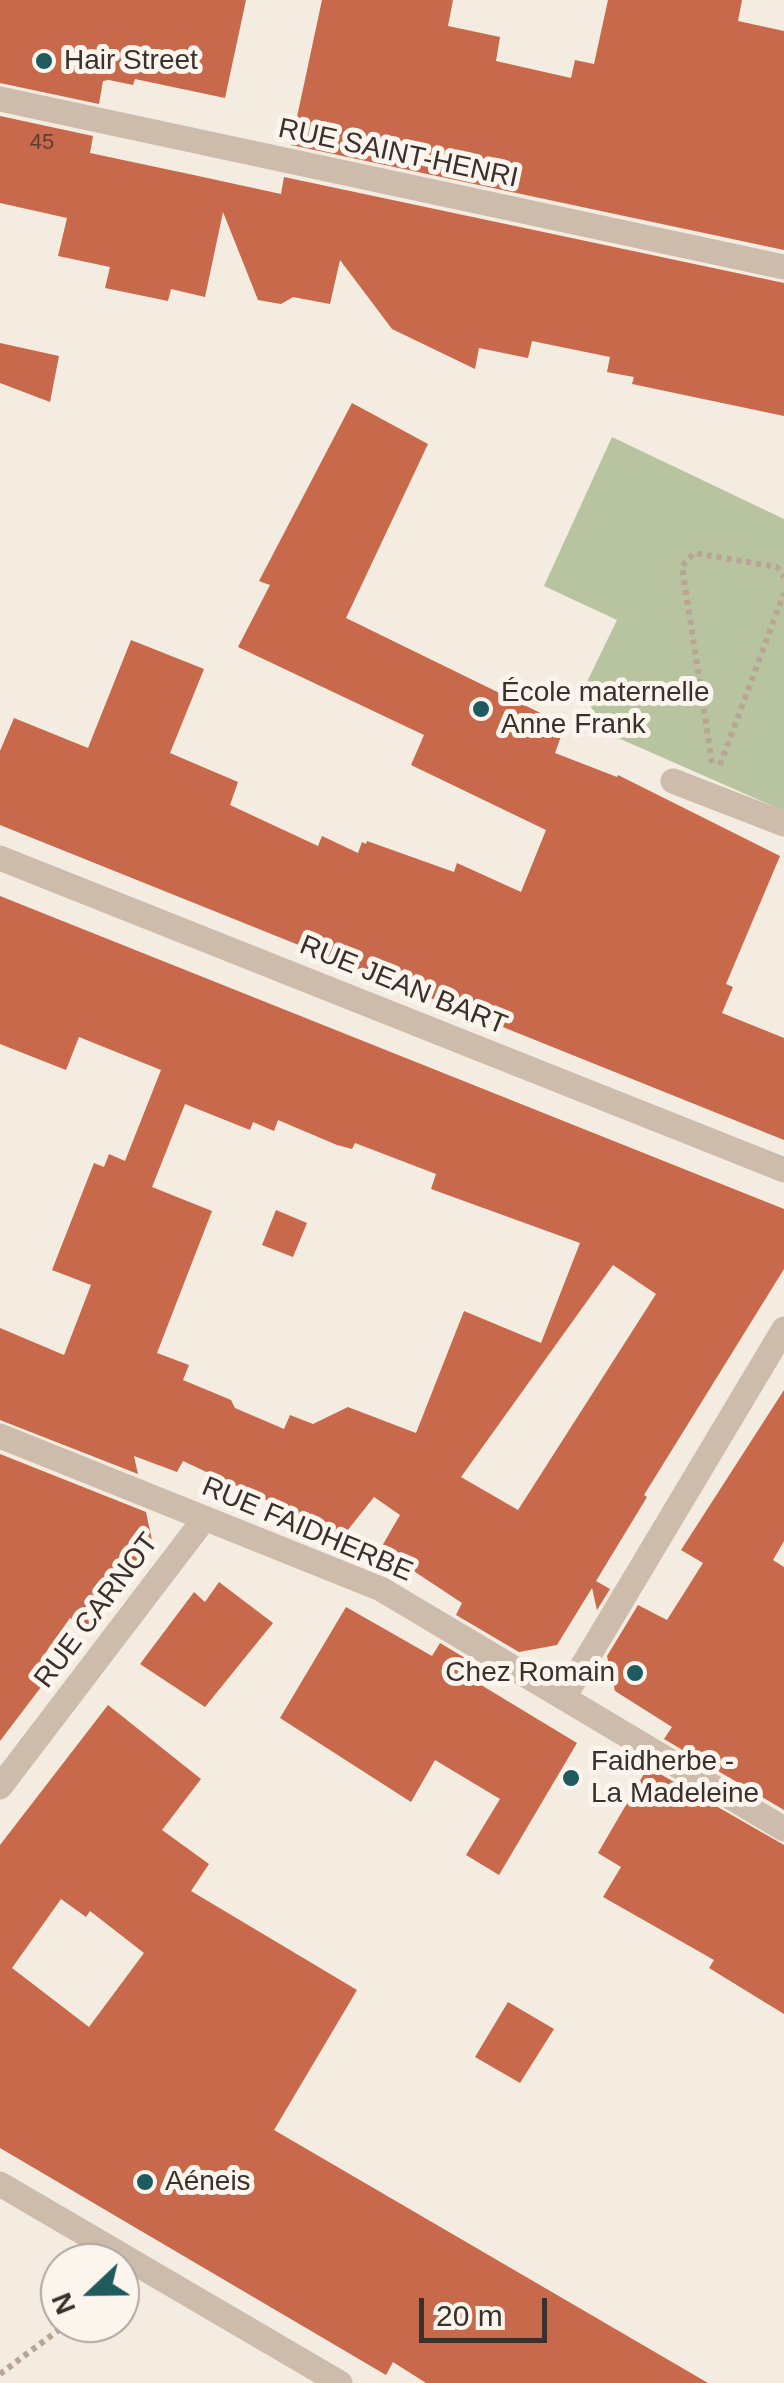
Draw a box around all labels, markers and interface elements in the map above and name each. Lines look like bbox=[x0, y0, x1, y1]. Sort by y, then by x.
place label: Hair Street bbox=[64, 44, 198, 78]
marker: Hair Street bbox=[33, 50, 55, 72]
street label: RUE SAINT-HENRI bbox=[275, 112, 521, 196]
house number: 45 bbox=[30, 130, 54, 156]
place label: École maternelle Anne Frank bbox=[501, 676, 710, 742]
marker: École maternelle Anne Frank bbox=[470, 698, 492, 720]
street label: RUE JEAN BART bbox=[295, 929, 511, 1043]
street label: RUE FAIDHERBE bbox=[197, 1470, 417, 1590]
street label: RUE CARNOT bbox=[28, 1527, 166, 1695]
place label: Chez Romain bbox=[445, 1656, 615, 1690]
marker: Chez Romain bbox=[624, 1662, 646, 1684]
place label: Faidherbe - La Madeleine bbox=[591, 1745, 759, 1811]
marker: Faidherbe - La Madeleine bbox=[560, 1767, 582, 1789]
place label: Aéneis bbox=[165, 2165, 251, 2199]
marker: Aéneis bbox=[134, 2171, 156, 2193]
north arrow bbox=[40, 2243, 140, 2343]
scale bar bbox=[424, 2278, 552, 2340]
text: N bbox=[45, 2288, 82, 2319]
text: 20 m bbox=[436, 2299, 503, 2332]

